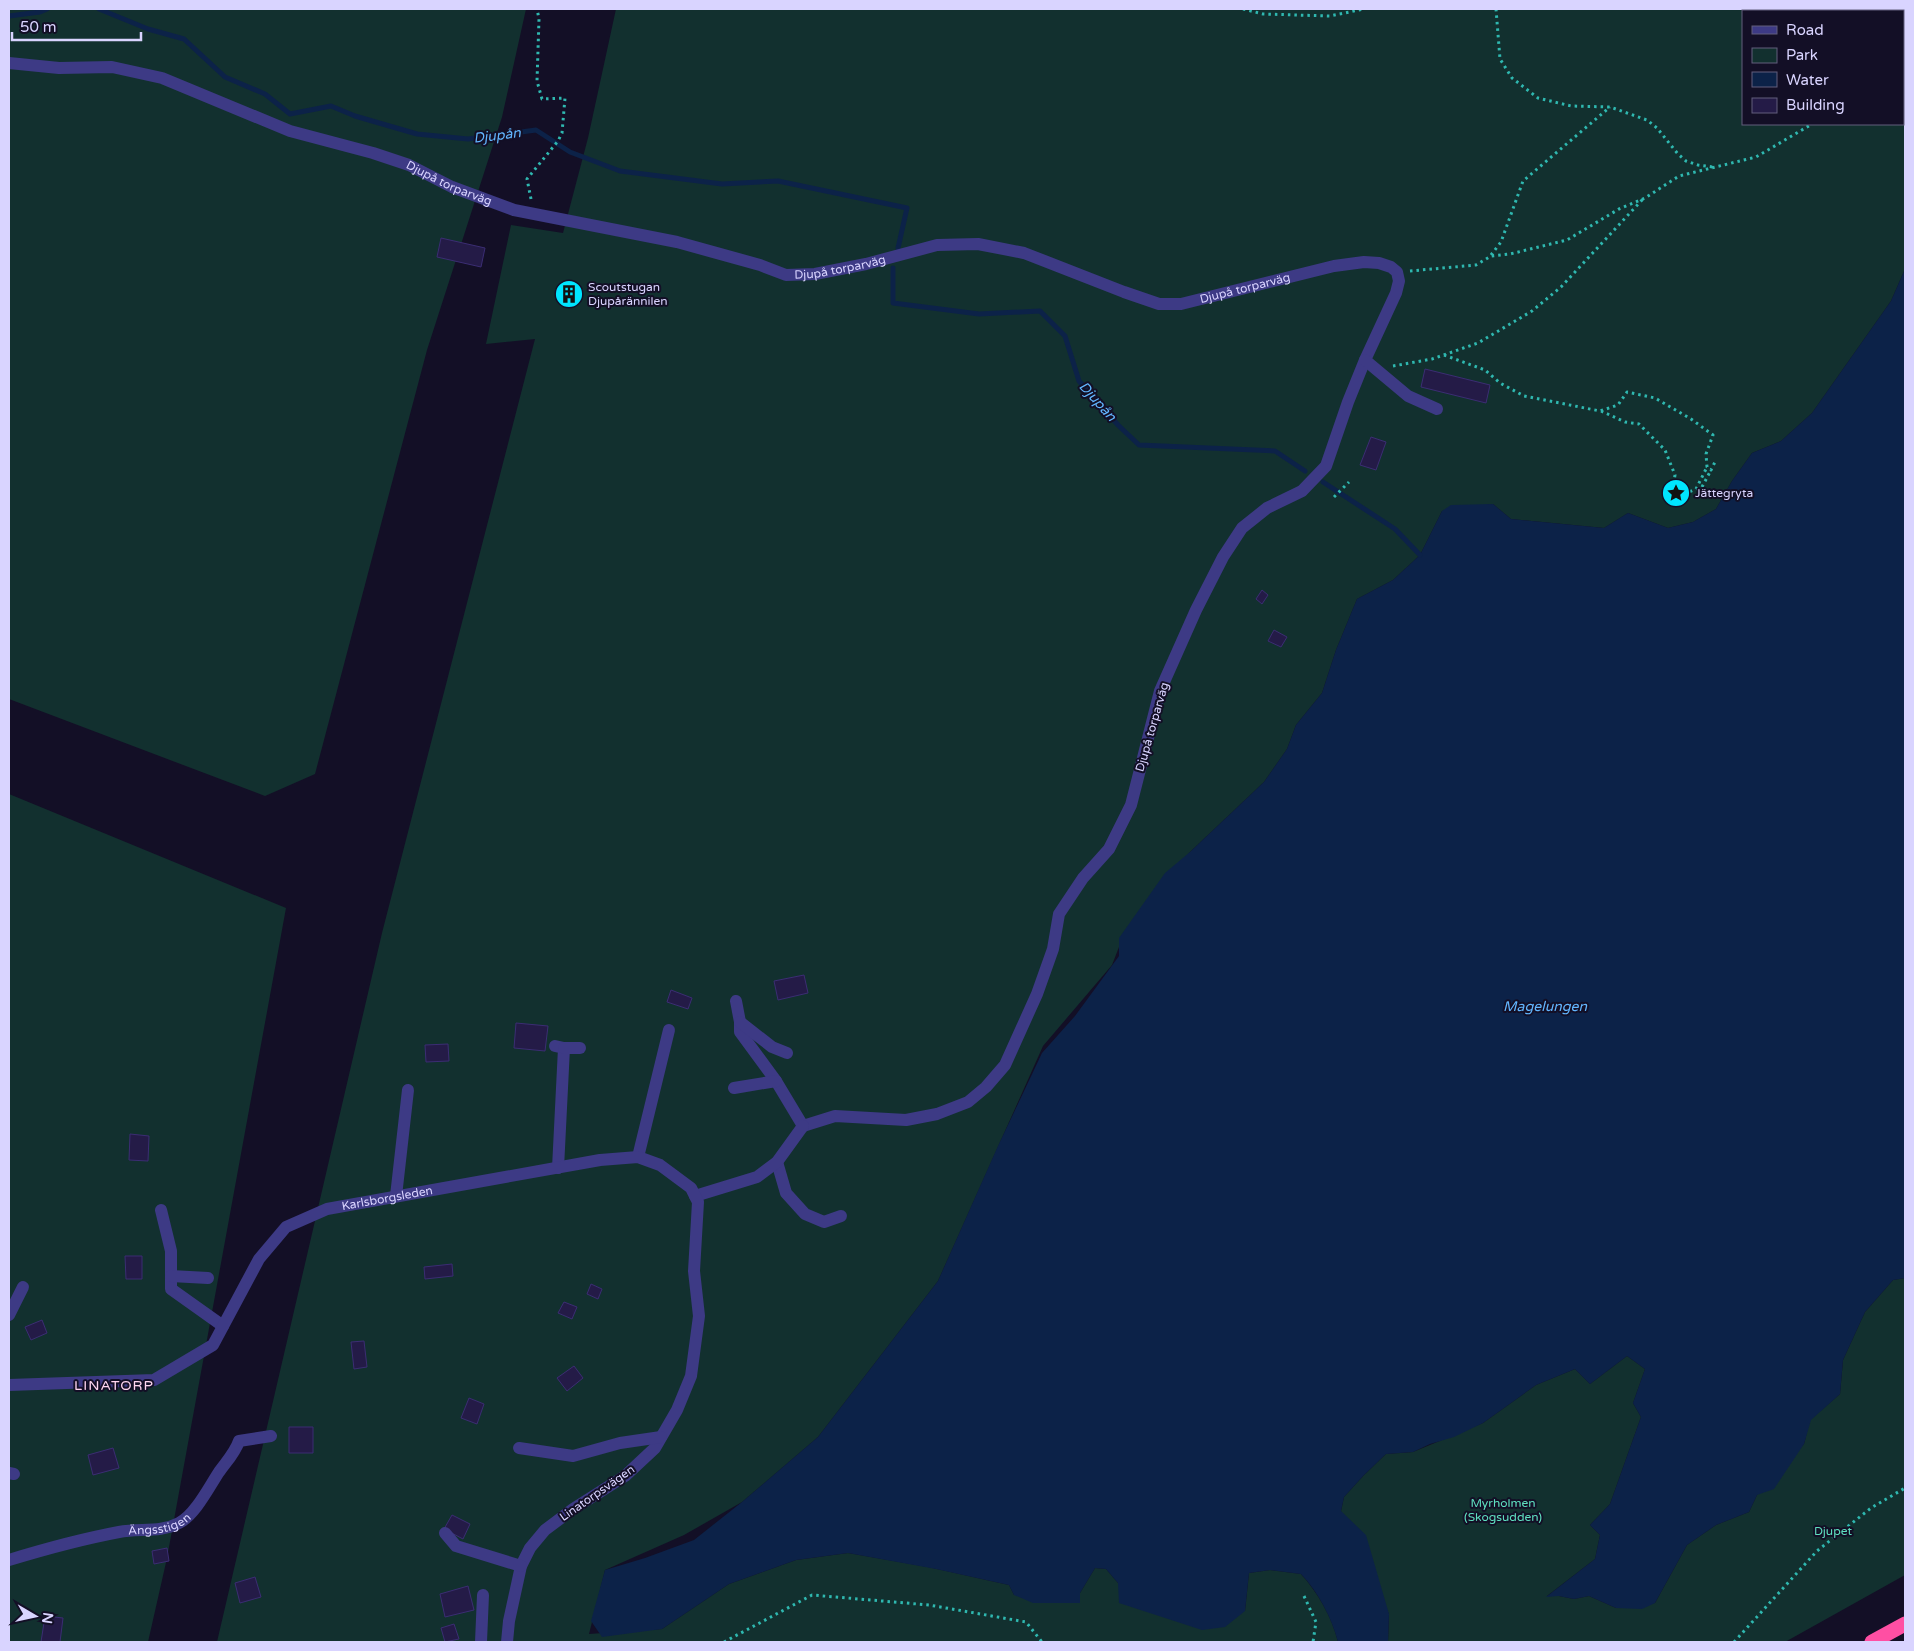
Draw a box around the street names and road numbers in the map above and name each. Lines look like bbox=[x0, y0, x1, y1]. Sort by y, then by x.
street label: Djupå torparväg bbox=[404, 158, 494, 208]
street label: Djupå torparväg bbox=[794, 252, 887, 282]
street label: Djupå torparväg bbox=[1198, 270, 1292, 306]
street label: Djupå torparväg bbox=[1133, 681, 1171, 773]
street label: Karlsborgsleden bbox=[341, 1183, 434, 1213]
street label: Linatorpsvägen bbox=[557, 1462, 637, 1524]
street label: Ängsstigen bbox=[128, 1510, 194, 1538]

